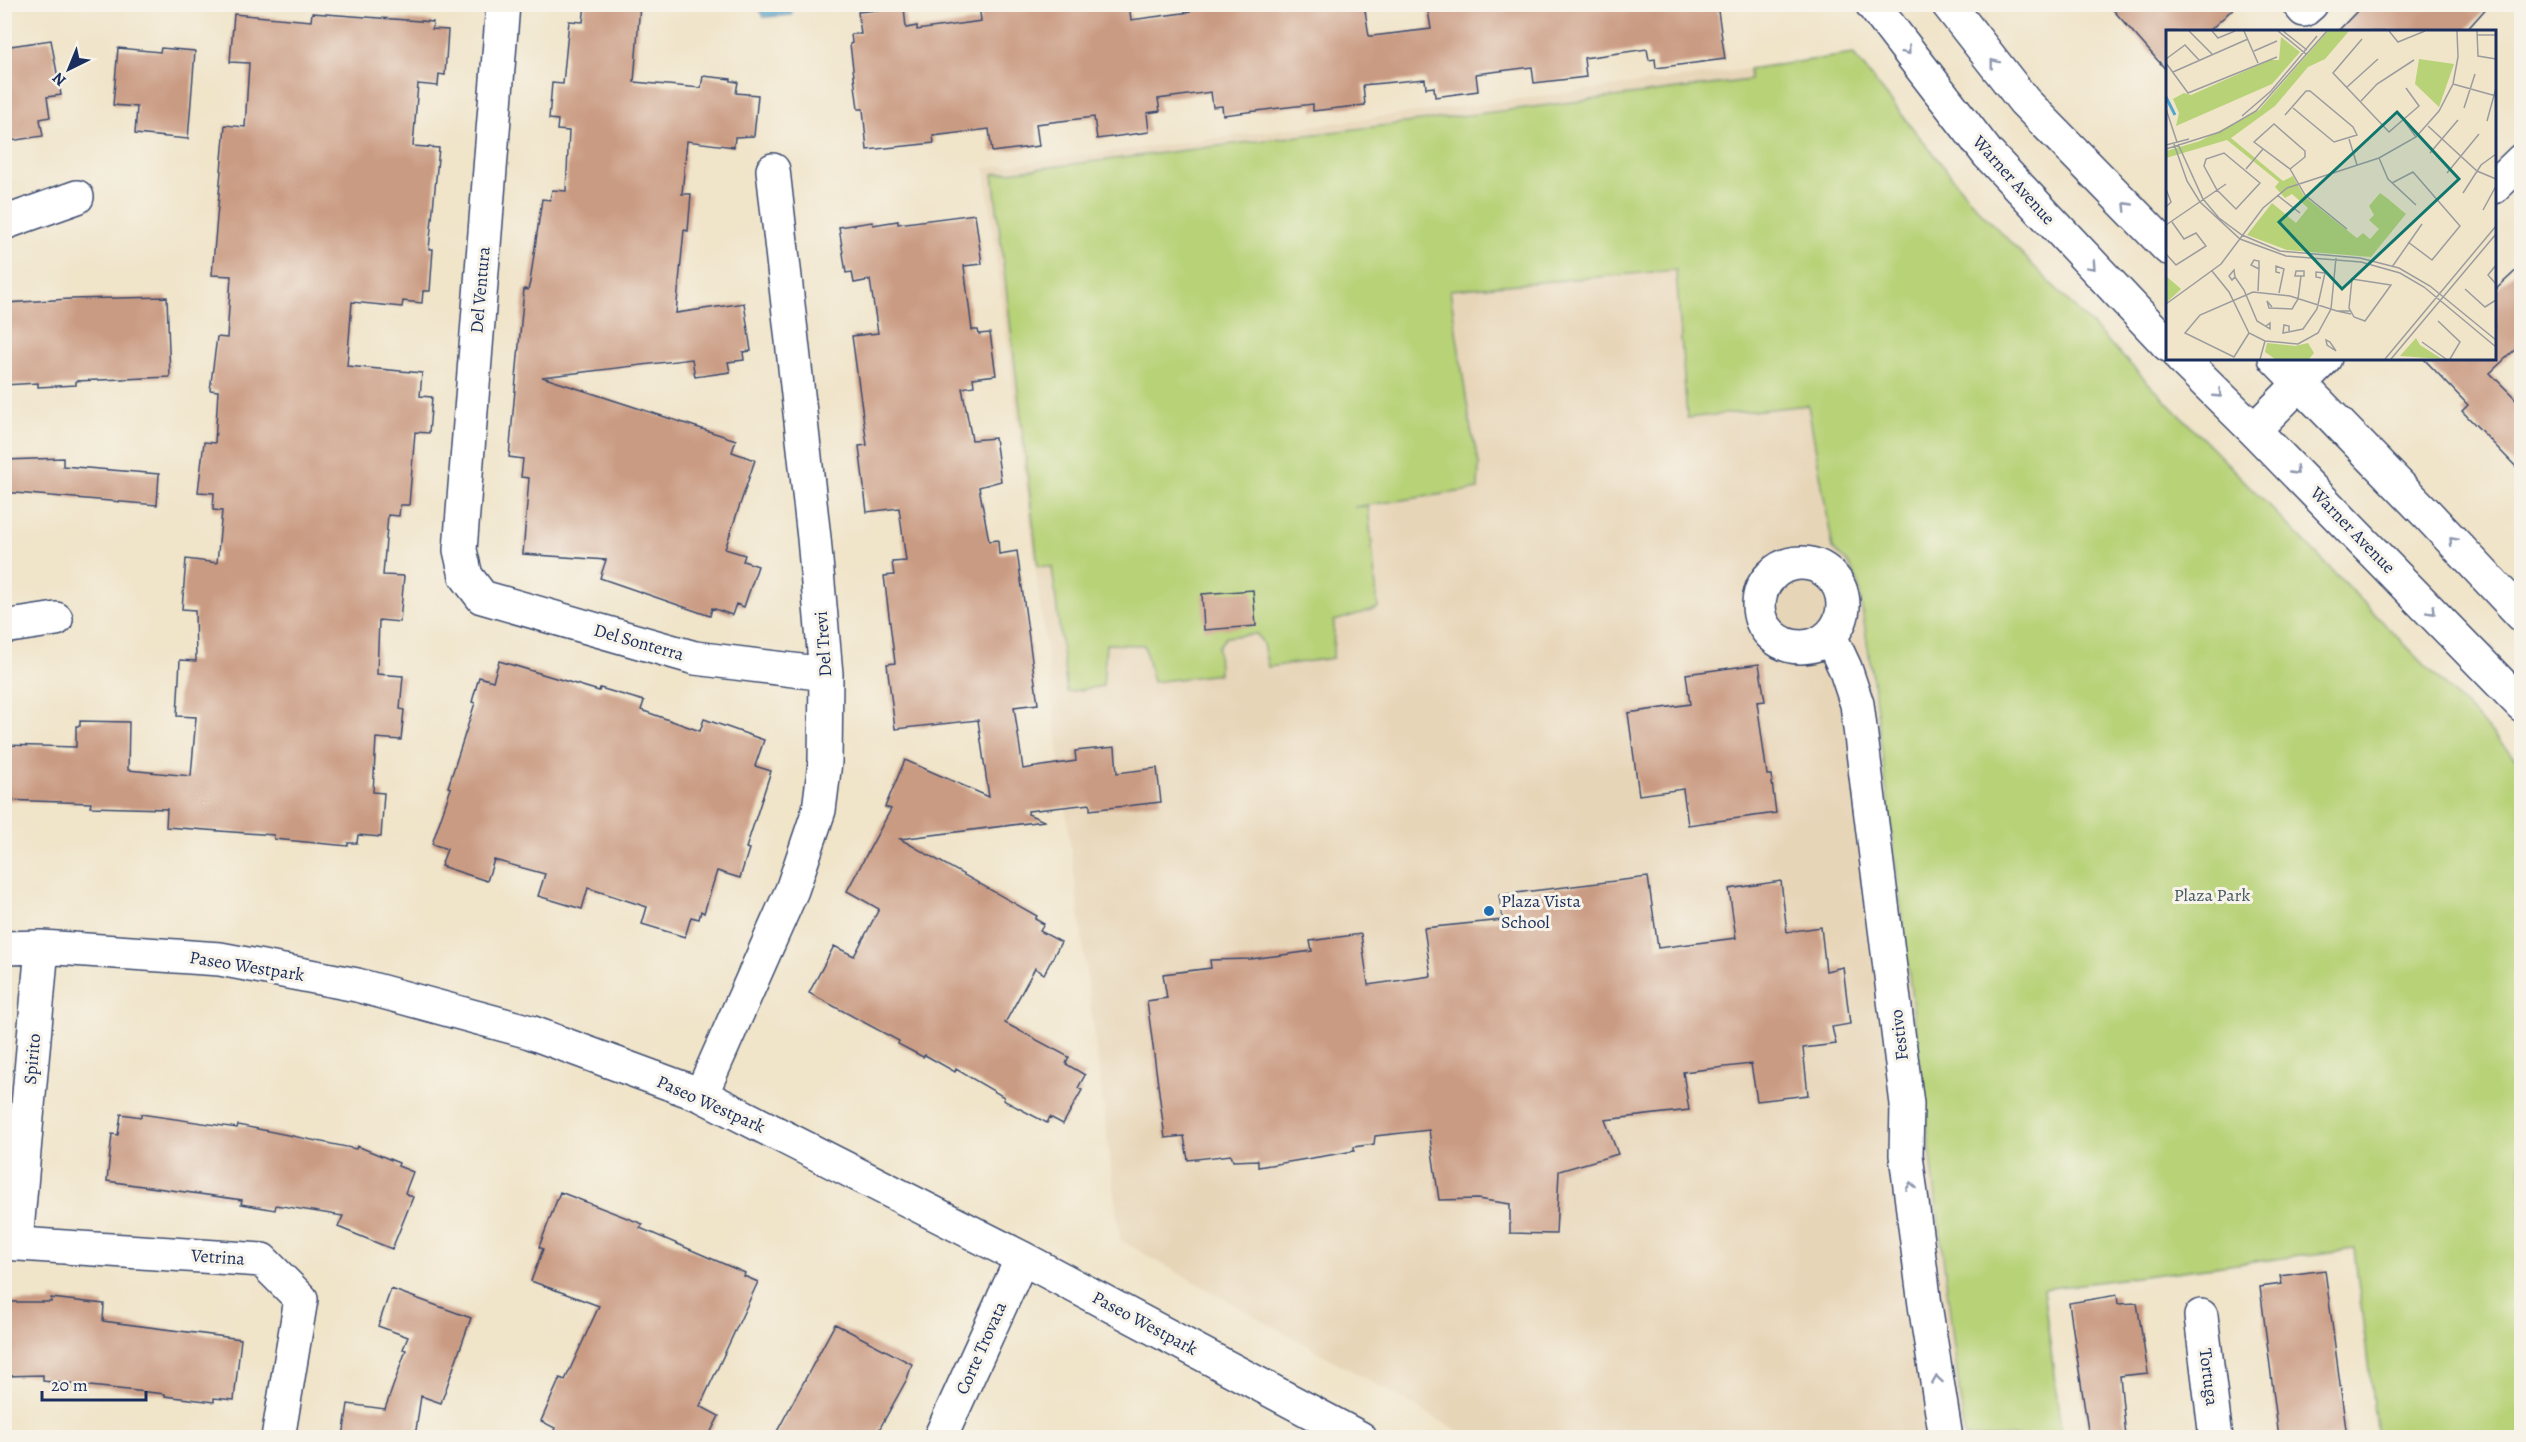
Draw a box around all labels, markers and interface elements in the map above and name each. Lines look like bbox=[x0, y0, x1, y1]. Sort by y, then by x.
inset map bbox=[2166, 30, 2496, 360]
north arrow bbox=[39, 39, 99, 99]
one-way arrow bbox=[1900, 44, 1911, 55]
one-way arrow bbox=[1991, 59, 2002, 70]
text: N bbox=[47, 67, 71, 91]
street label: Warner Avenue bbox=[1967, 129, 2061, 230]
one-way arrow bbox=[2123, 202, 2134, 213]
street label: Del Ventura bbox=[464, 245, 496, 334]
one-way arrow bbox=[2085, 259, 2096, 269]
one-way arrow bbox=[2211, 387, 2221, 398]
one-way arrow bbox=[2288, 465, 2299, 475]
street label: Warner Avenue bbox=[2305, 480, 2401, 579]
one-way arrow bbox=[2449, 538, 2460, 548]
one-way arrow bbox=[2424, 603, 2435, 614]
street label: Del Trevi bbox=[809, 610, 837, 678]
street label: Del Sonterra bbox=[591, 618, 687, 666]
park label: Plaza Park bbox=[2174, 883, 2250, 907]
place label: Plaza Vista School bbox=[1501, 889, 1581, 934]
marker: Plaza Vista School bbox=[1482, 904, 1496, 918]
street label: Paseo Westpark bbox=[188, 945, 306, 987]
street label: Festivo bbox=[1884, 1008, 1914, 1062]
street label: Spirito bbox=[18, 1033, 46, 1085]
street label: Paseo Westpark bbox=[653, 1069, 769, 1139]
one-way arrow bbox=[1906, 1182, 1918, 1191]
street label: Vetrina bbox=[189, 1243, 246, 1271]
street label: Paseo Westpark bbox=[1088, 1285, 1202, 1361]
street label: Corte Trovata bbox=[950, 1297, 1012, 1398]
street label: Tortuga bbox=[2194, 1347, 2224, 1408]
scale bar bbox=[42, 1364, 146, 1402]
text: 20 m bbox=[51, 1373, 88, 1397]
one-way arrow bbox=[1931, 1375, 1943, 1384]

